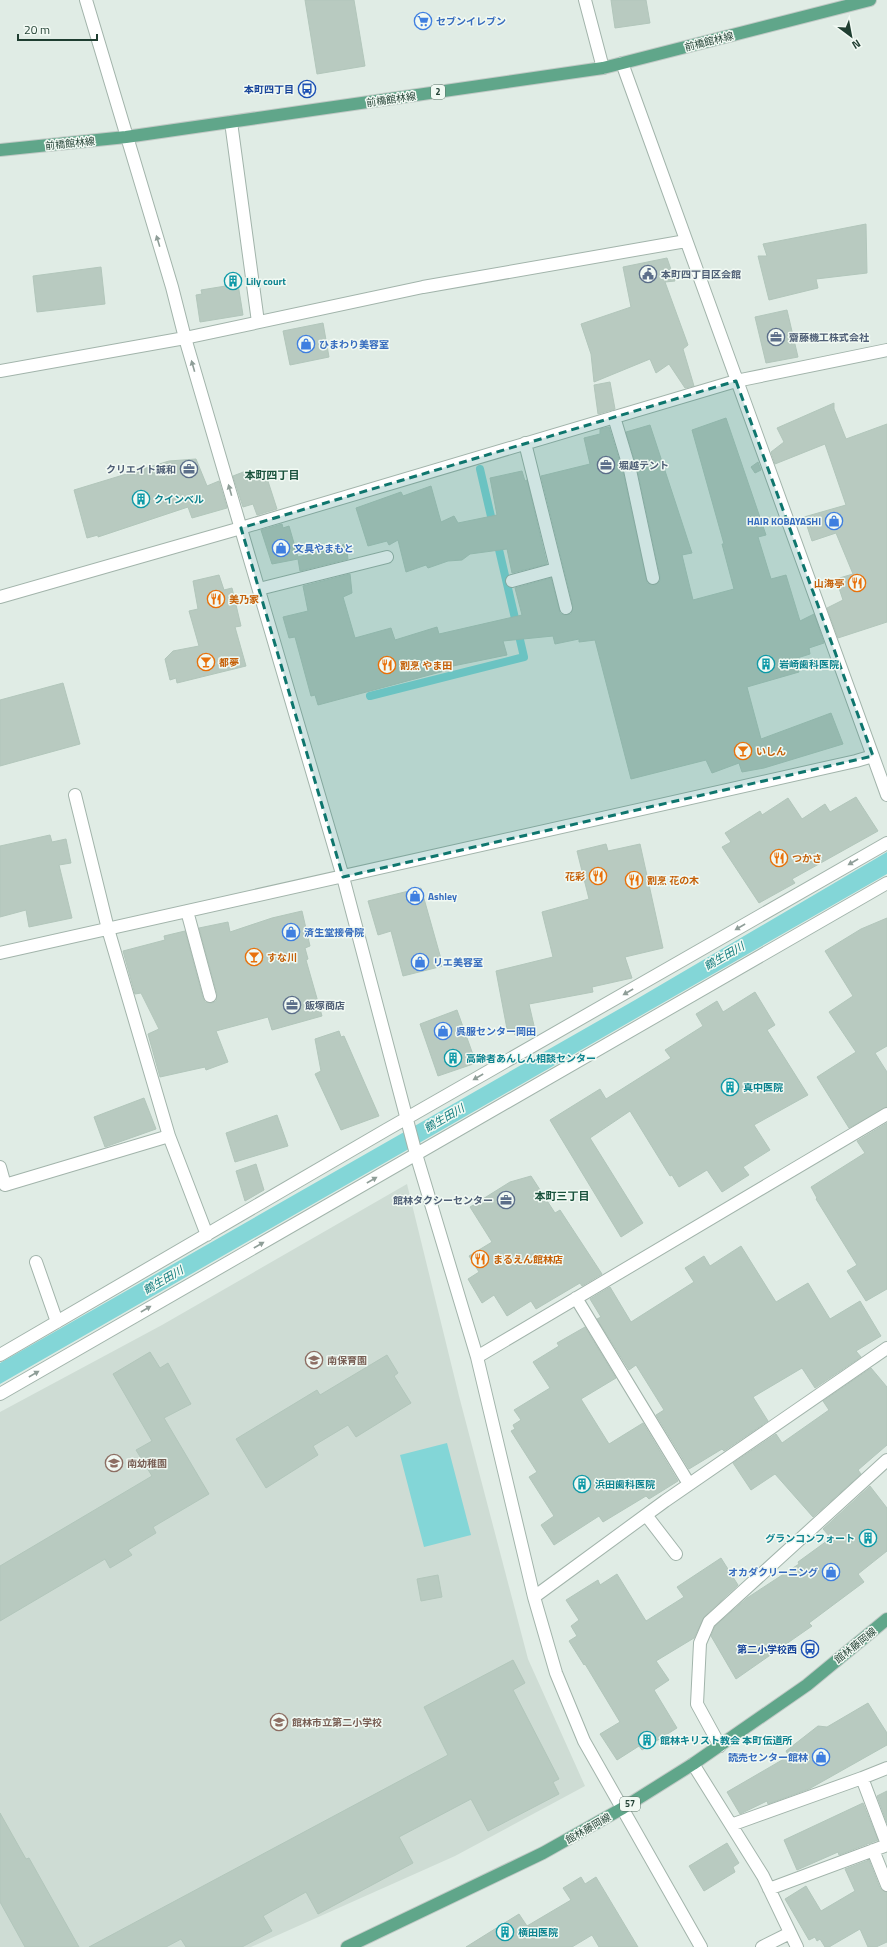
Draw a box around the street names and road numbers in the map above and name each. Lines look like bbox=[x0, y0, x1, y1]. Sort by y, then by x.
street label: 前橋館林線 bbox=[683, 28, 735, 55]
road number: 2 bbox=[431, 85, 445, 99]
street label: 前橋館林線 bbox=[365, 89, 417, 110]
street label: 前橋館林線 bbox=[44, 133, 96, 154]
street label: 館林藤岡線 bbox=[831, 1624, 879, 1667]
road number: 57 bbox=[620, 1797, 640, 1811]
street label: 館林藤岡線 bbox=[563, 1809, 614, 1847]

